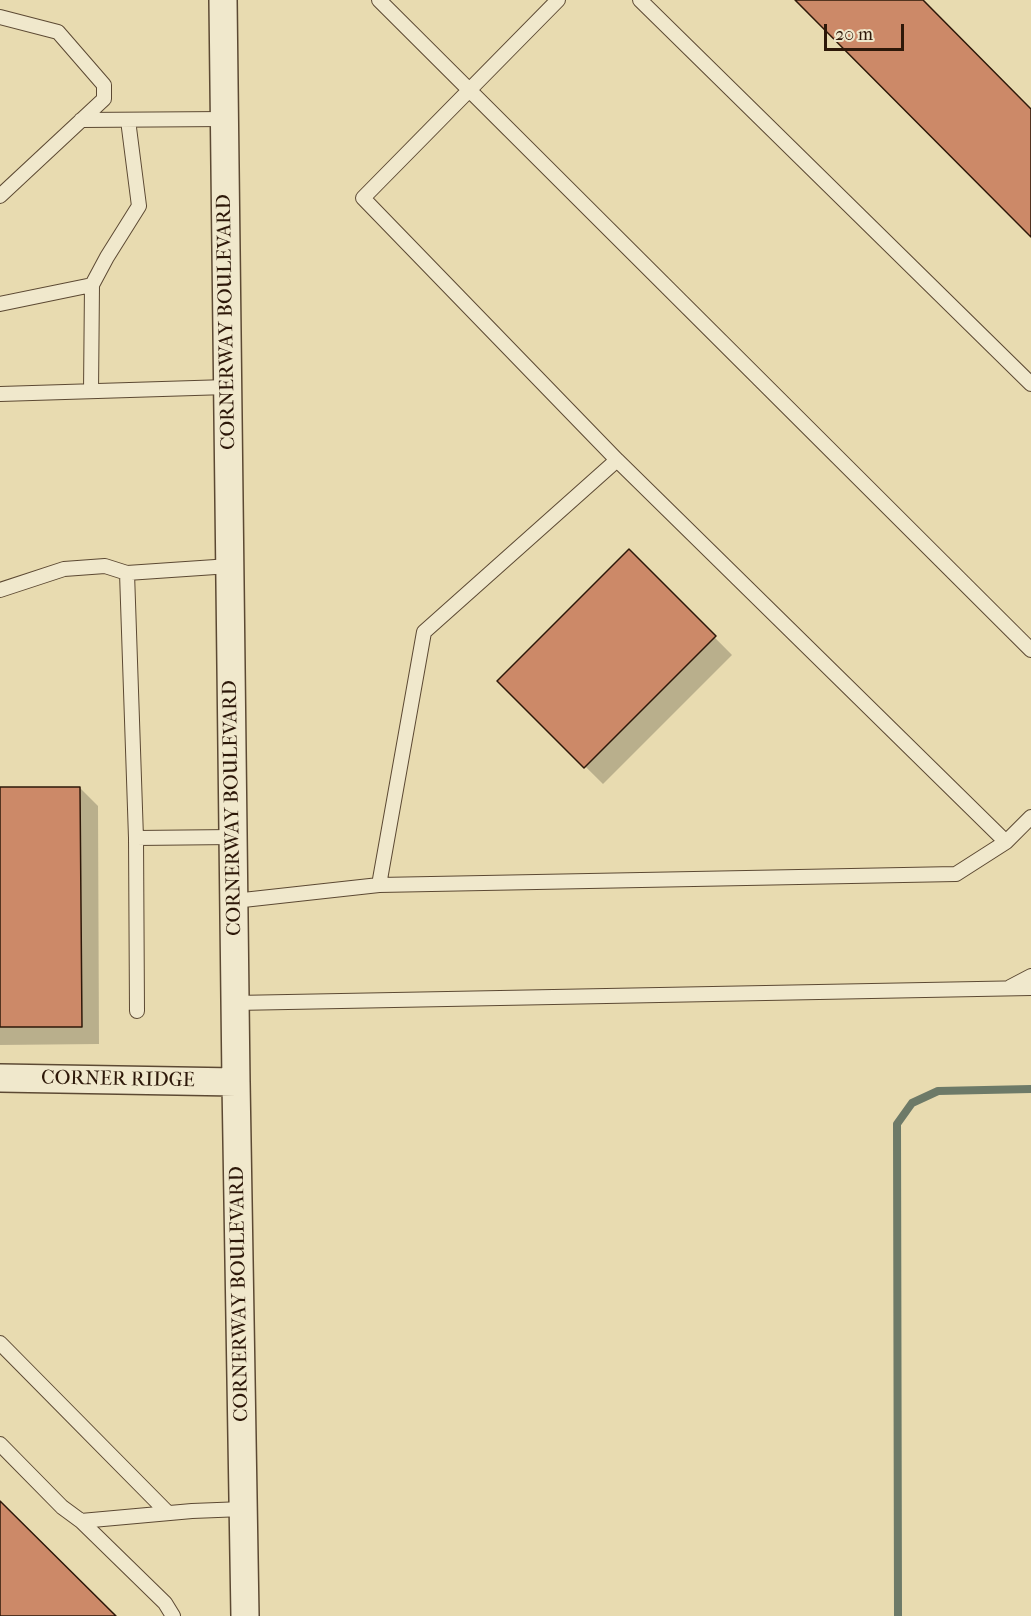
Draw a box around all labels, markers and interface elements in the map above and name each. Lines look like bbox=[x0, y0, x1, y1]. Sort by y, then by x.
scale bar bbox=[827, 12, 906, 50]
text: 20 m bbox=[835, 24, 873, 45]
street label: CORNERWAY BOULEVARD bbox=[213, 194, 241, 450]
street label: CORNERWAY BOULEVARD bbox=[219, 680, 247, 936]
street label: CORNER RIDGE bbox=[41, 1067, 195, 1093]
street label: CORNERWAY BOULEVARD bbox=[226, 1166, 254, 1422]

